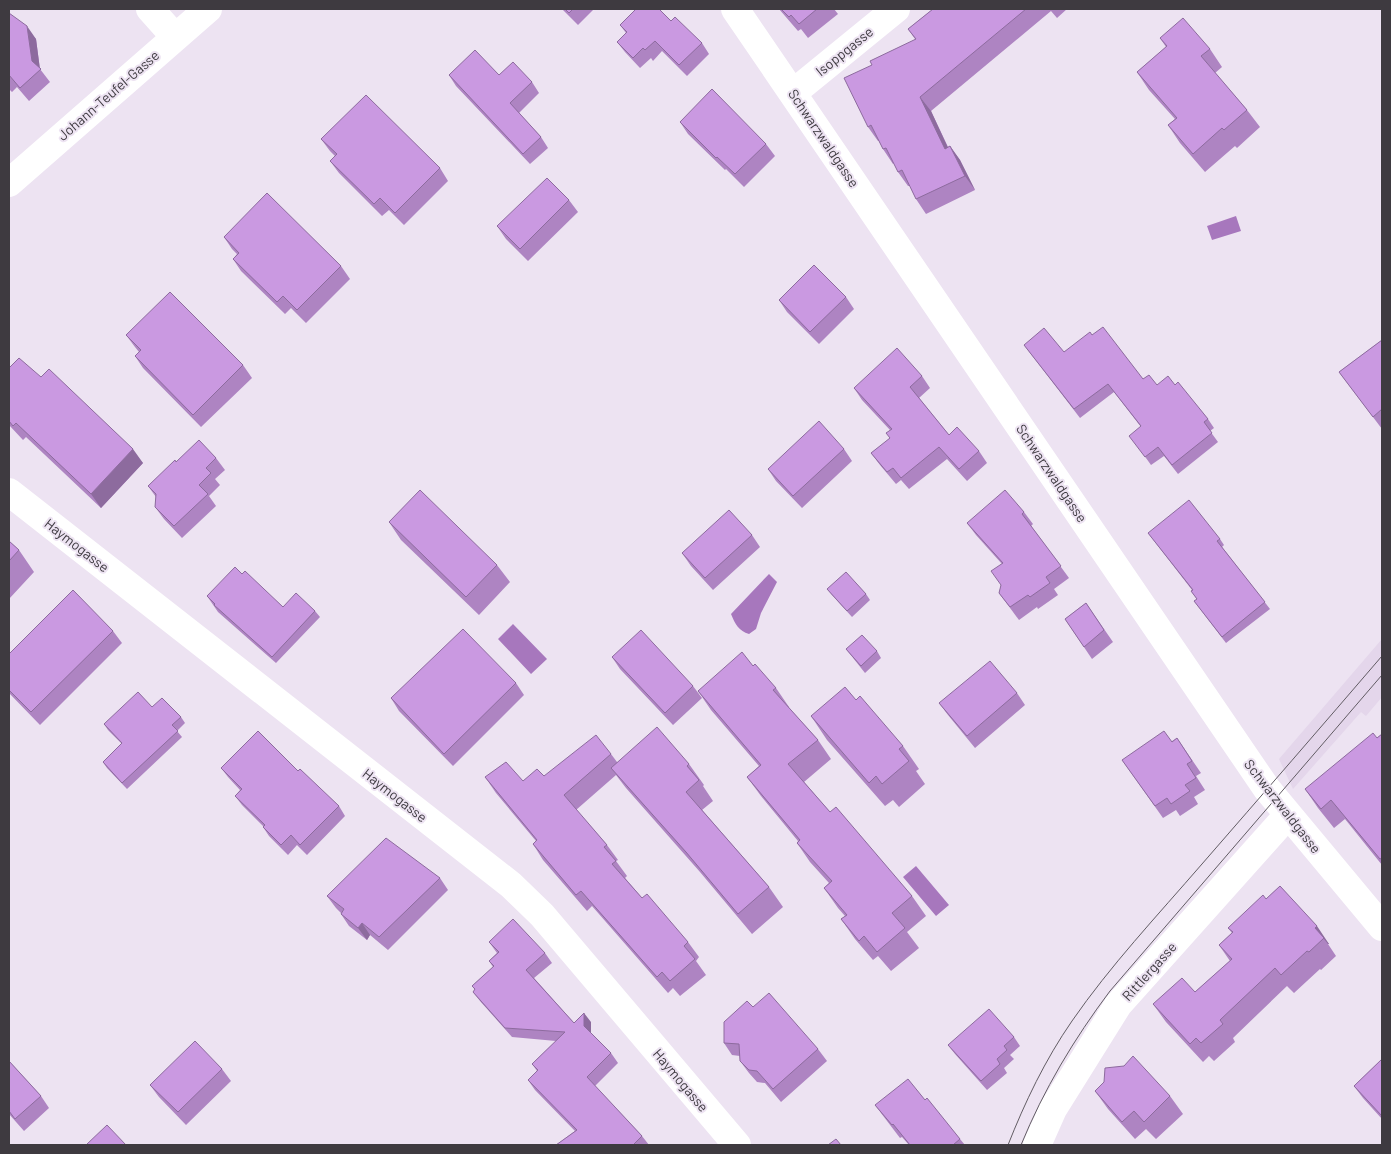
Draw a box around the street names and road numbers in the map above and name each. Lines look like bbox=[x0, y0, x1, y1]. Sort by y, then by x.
street label: Isoppgasse bbox=[812, 23, 876, 79]
street label: Johann-Teufel-Gasse bbox=[54, 46, 162, 144]
street label: Schwarzwaldgasse bbox=[785, 86, 863, 190]
street label: Schwarzwaldgasse bbox=[1013, 421, 1091, 525]
street label: Haymogasse bbox=[41, 515, 113, 575]
street label: Schwarzwaldgasse bbox=[1241, 756, 1325, 856]
street label: Haymogasse bbox=[359, 765, 431, 825]
street label: Rittlergasse bbox=[1118, 938, 1180, 1004]
street label: Haymogasse bbox=[650, 1045, 712, 1115]

